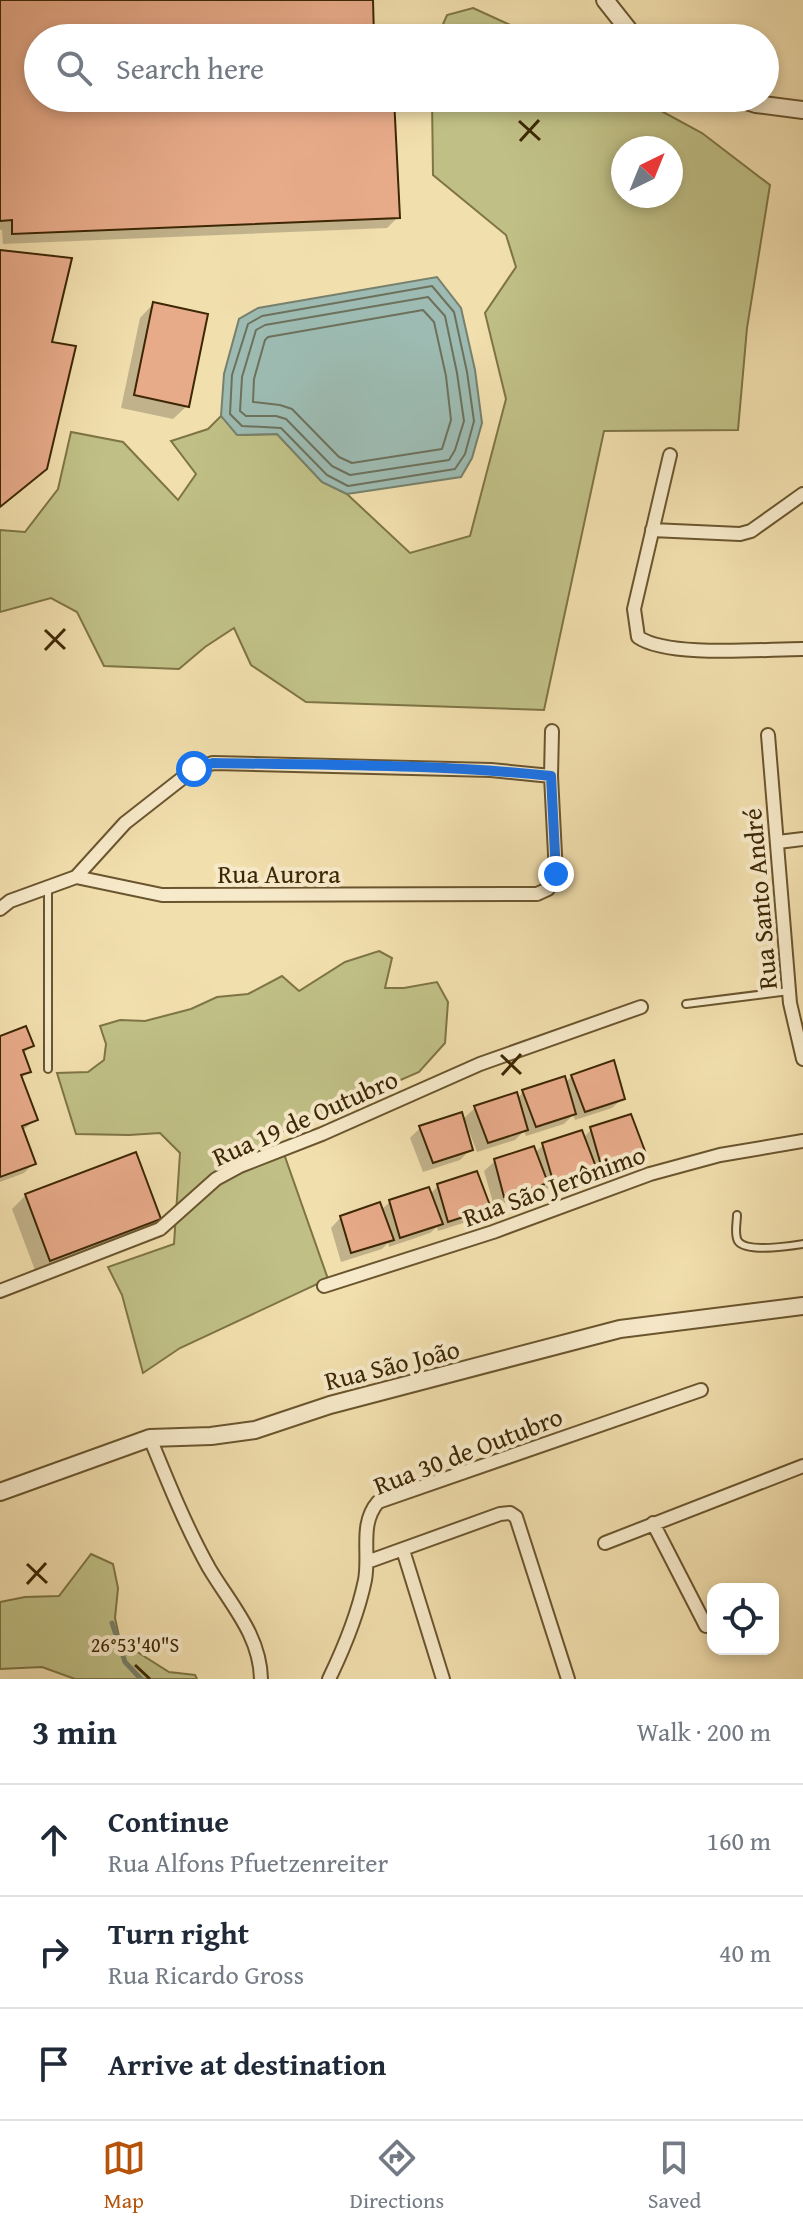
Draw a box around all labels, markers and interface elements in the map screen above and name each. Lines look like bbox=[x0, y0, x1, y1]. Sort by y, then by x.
search box bbox=[24, 24, 779, 112]
icon: search bbox=[52, 46, 96, 90]
text: Search here bbox=[116, 46, 264, 90]
north arrow bbox=[611, 136, 683, 208]
route start bbox=[176, 751, 212, 787]
street label: Rua Santo André bbox=[732, 807, 787, 991]
street label: Rua Aurora bbox=[217, 854, 341, 893]
route end bbox=[538, 856, 574, 892]
street label: Rua 19 de Outubro bbox=[206, 1059, 404, 1176]
street label: Rua São Jerônimo bbox=[457, 1134, 651, 1237]
street label: Rua São João bbox=[320, 1329, 464, 1400]
street label: Rua 30 de Outubro bbox=[368, 1397, 568, 1505]
map controls bbox=[707, 1583, 779, 1655]
button: locate bbox=[707, 1583, 779, 1655]
text: 26°53'40"S bbox=[91, 1630, 179, 1659]
text: 3 min bbox=[32, 1707, 117, 1756]
text: Walk · 200 m bbox=[637, 1712, 771, 1751]
text: Continue bbox=[108, 1799, 229, 1843]
icon: ahead bbox=[32, 1818, 76, 1862]
text: 160 m bbox=[706, 1821, 771, 1860]
text: Rua Alfons Pfuetzenreiter bbox=[108, 1843, 388, 1882]
text: Turn right bbox=[108, 1911, 249, 1955]
icon: right bbox=[32, 1930, 76, 1974]
text: 40 m bbox=[719, 1933, 771, 1972]
text: Rua Ricardo Gross bbox=[108, 1955, 304, 1994]
icon: arrive bbox=[32, 2042, 76, 2086]
text: Arrive at destination bbox=[108, 2042, 386, 2086]
tab: Map bbox=[102, 2136, 146, 2216]
tab: Directions bbox=[350, 2136, 444, 2216]
tab: Saved bbox=[648, 2136, 701, 2216]

